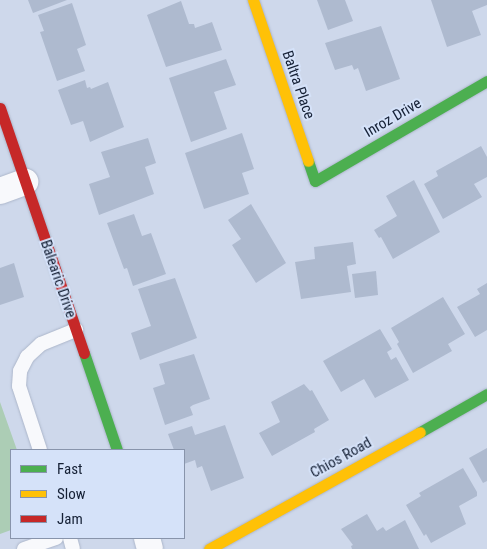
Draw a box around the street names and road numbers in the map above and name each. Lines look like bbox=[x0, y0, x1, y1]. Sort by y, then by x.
street label: Baltra Place bbox=[278, 48, 318, 122]
street label: Inroz Drive bbox=[361, 95, 425, 141]
street label: Balearic Drive bbox=[36, 238, 80, 320]
street label: Chios Road bbox=[307, 434, 375, 482]

